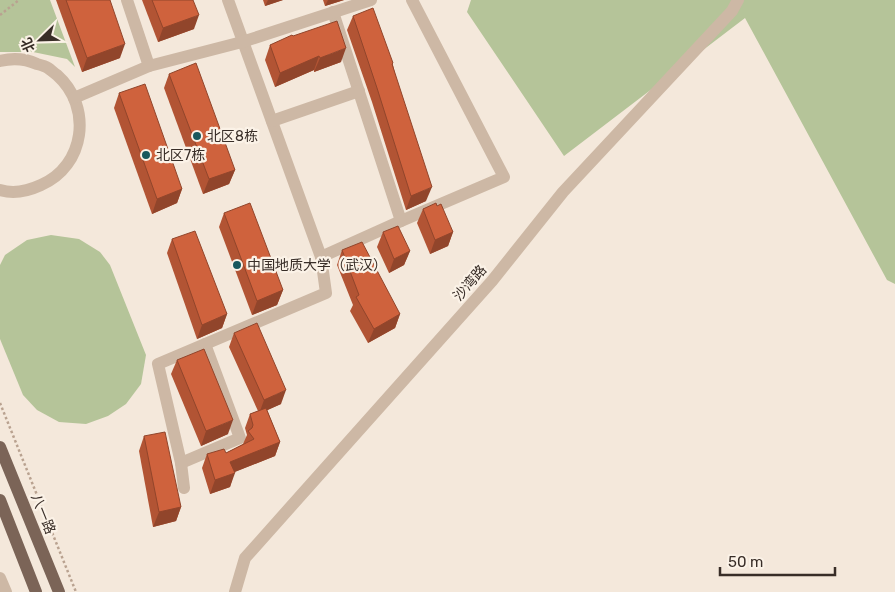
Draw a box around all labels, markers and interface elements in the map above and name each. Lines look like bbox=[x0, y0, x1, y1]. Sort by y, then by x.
north arrow bbox=[15, 15, 65, 65]
text: 北 bbox=[18, 35, 39, 55]
place label: 北区8栋 bbox=[207, 128, 258, 145]
marker: 北区8栋 bbox=[191, 130, 203, 142]
place label: 北区7栋 bbox=[156, 147, 205, 164]
marker: 北区7栋 bbox=[140, 149, 152, 161]
place label: 中国地质大学（武汉） bbox=[247, 257, 387, 274]
marker: 中国地质大学（武汉） bbox=[231, 259, 243, 271]
street label: 沙湾路 bbox=[450, 262, 490, 304]
street label: 八一路 bbox=[27, 491, 59, 537]
scale bar bbox=[720, 544, 835, 576]
text: 50 m bbox=[728, 553, 763, 571]

